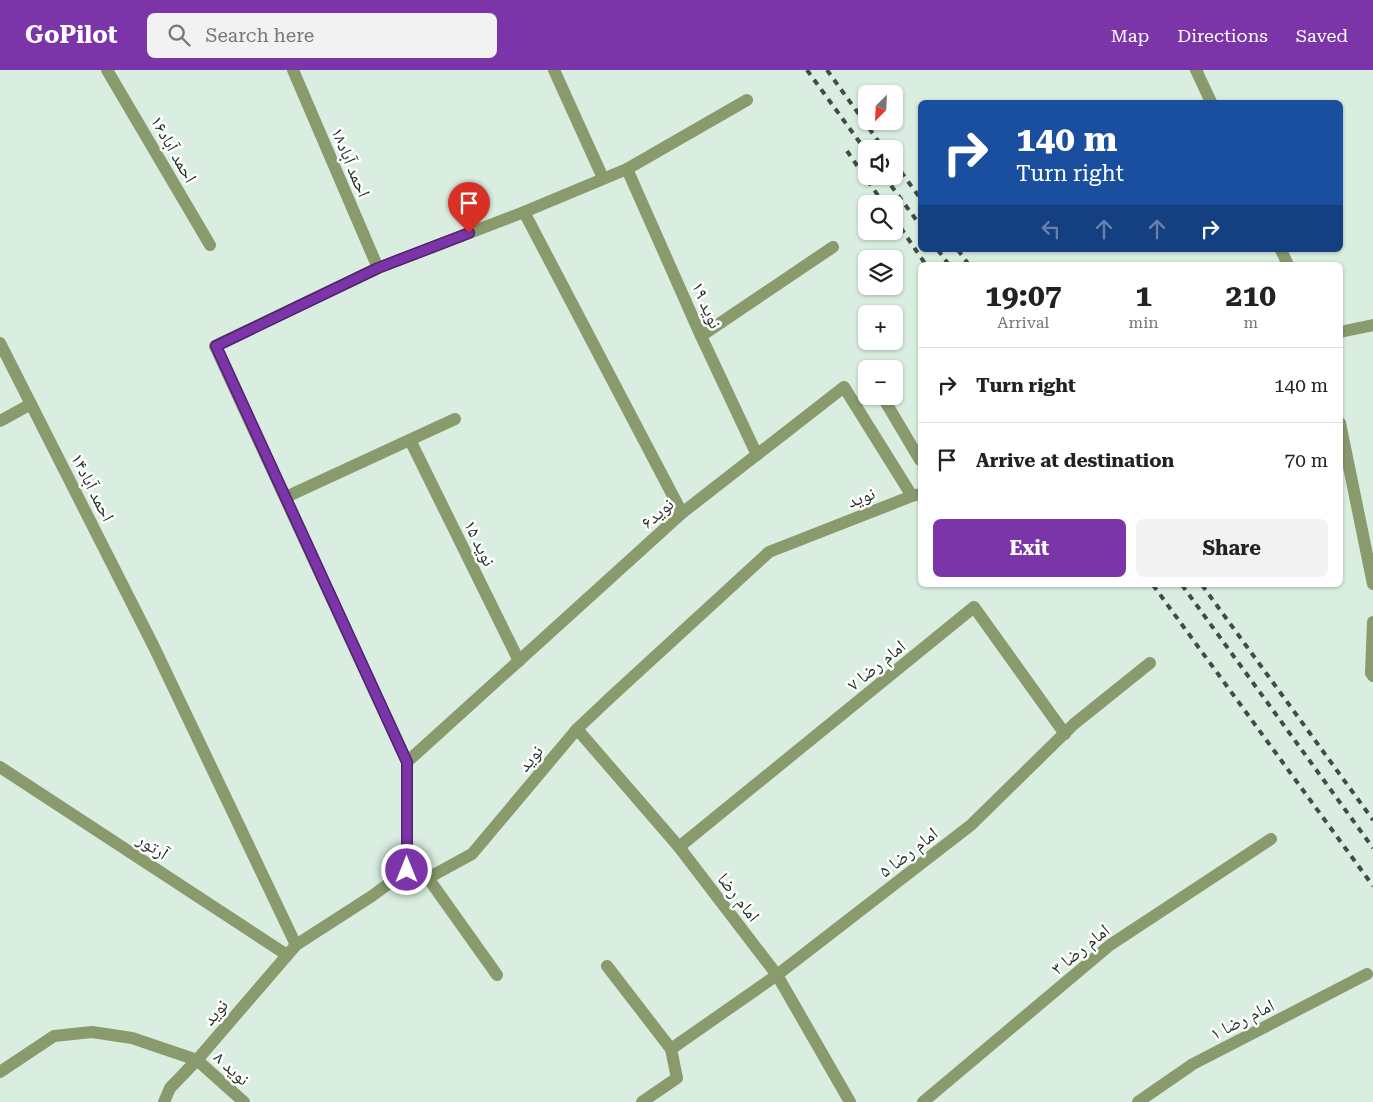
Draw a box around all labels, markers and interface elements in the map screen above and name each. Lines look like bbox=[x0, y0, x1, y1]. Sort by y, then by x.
search box bbox=[147, 13, 497, 58]
text: GoPilot bbox=[25, 21, 117, 49]
icon: search bbox=[165, 21, 193, 49]
text: Search here bbox=[205, 24, 314, 47]
text: Map bbox=[1111, 25, 1149, 46]
text: Directions bbox=[1177, 25, 1268, 46]
text: Saved bbox=[1296, 25, 1348, 46]
north arrow bbox=[858, 85, 902, 130]
map controls bbox=[858, 85, 903, 405]
street label: احمد آباد۱۶ bbox=[146, 112, 202, 186]
text: 140 m bbox=[1016, 119, 1117, 160]
icon: right bbox=[933, 120, 998, 185]
street label: احمد آباد۱۸ bbox=[326, 124, 375, 200]
button: sound bbox=[858, 140, 903, 185]
text: Turn right bbox=[1016, 161, 1124, 186]
pin bbox=[448, 182, 490, 233]
icon: arrive bbox=[455, 189, 483, 217]
button: search bbox=[858, 195, 903, 240]
icon: left bbox=[1037, 215, 1065, 243]
icon: ahead bbox=[1090, 215, 1118, 243]
icon: ahead bbox=[1143, 215, 1171, 243]
icon: right bbox=[1196, 215, 1224, 243]
button: layers bbox=[858, 250, 903, 295]
street label: نوید ۱۹ bbox=[687, 278, 727, 332]
text: 19:07 bbox=[985, 278, 1062, 313]
text: 1 bbox=[1135, 278, 1152, 313]
text: 210 bbox=[1226, 278, 1276, 313]
button: + bbox=[858, 305, 903, 350]
text: Arrival bbox=[997, 313, 1049, 332]
text: min bbox=[1129, 313, 1159, 332]
text: m bbox=[1243, 313, 1258, 332]
button: − bbox=[858, 360, 903, 405]
icon: right bbox=[933, 371, 961, 399]
text: Turn right bbox=[976, 374, 1076, 397]
text: 140 m bbox=[1274, 374, 1328, 397]
icon: arrive bbox=[933, 446, 961, 474]
street label: احمد آباد۱۴ bbox=[66, 449, 119, 525]
text: Arrive at destination bbox=[976, 449, 1174, 472]
text: 70 m bbox=[1285, 449, 1328, 472]
street label: نوید bbox=[844, 482, 878, 512]
street label: نوید۶ bbox=[636, 493, 678, 533]
street label: نوید ۱۵ bbox=[460, 516, 500, 570]
button: Exit bbox=[933, 519, 1126, 577]
button: Share bbox=[1136, 519, 1328, 577]
street label: امام رضا ۷ bbox=[843, 635, 911, 696]
street label: نوید bbox=[513, 740, 547, 776]
street label: امام رضا ۵ bbox=[874, 823, 943, 883]
street label: آرتور bbox=[133, 828, 173, 864]
position arrow bbox=[380, 843, 432, 895]
street label: امام رضا bbox=[712, 868, 765, 927]
street label: امام رضا ۳ bbox=[1047, 919, 1115, 980]
street label: نوید bbox=[198, 994, 232, 1030]
street label: امام رضا ۱ bbox=[1207, 994, 1278, 1046]
street label: نوید ۸ bbox=[210, 1047, 254, 1090]

